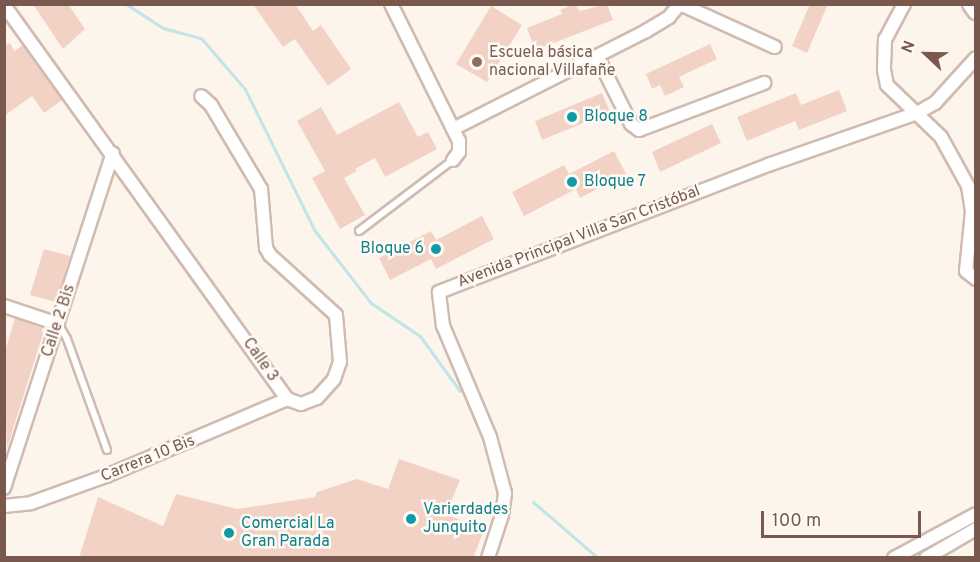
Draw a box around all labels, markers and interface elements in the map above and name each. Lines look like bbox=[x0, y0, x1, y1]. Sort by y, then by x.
north arrow bbox=[896, 24, 956, 84]
text: N bbox=[898, 38, 921, 56]
place label: Escuela básica nacional Villafañe bbox=[489, 43, 616, 81]
marker: Escuela básica nacional Villafañe bbox=[470, 55, 484, 69]
place label: Bloque 8 bbox=[584, 107, 648, 127]
marker: Bloque 8 bbox=[565, 110, 579, 124]
place label: Bloque 7 bbox=[584, 172, 647, 192]
marker: Bloque 7 bbox=[565, 175, 579, 189]
street label: Avenida Principal Villa San Cristóbal bbox=[455, 182, 703, 292]
place label: Bloque 6 bbox=[360, 239, 424, 259]
marker: Bloque 6 bbox=[429, 242, 443, 256]
street label: Calle 2 Bis bbox=[38, 282, 80, 360]
street label: Calle 3 bbox=[238, 334, 282, 386]
street label: Carrera 10 Bis bbox=[98, 431, 198, 487]
scale bar bbox=[764, 499, 924, 537]
place label: Varierdades Junquito bbox=[423, 500, 508, 538]
text: 100 m bbox=[772, 510, 821, 533]
marker: Varierdades Junquito bbox=[404, 512, 418, 526]
place label: Comercial La Gran Parada bbox=[241, 514, 334, 552]
marker: Comercial La Gran Parada bbox=[222, 526, 236, 540]

